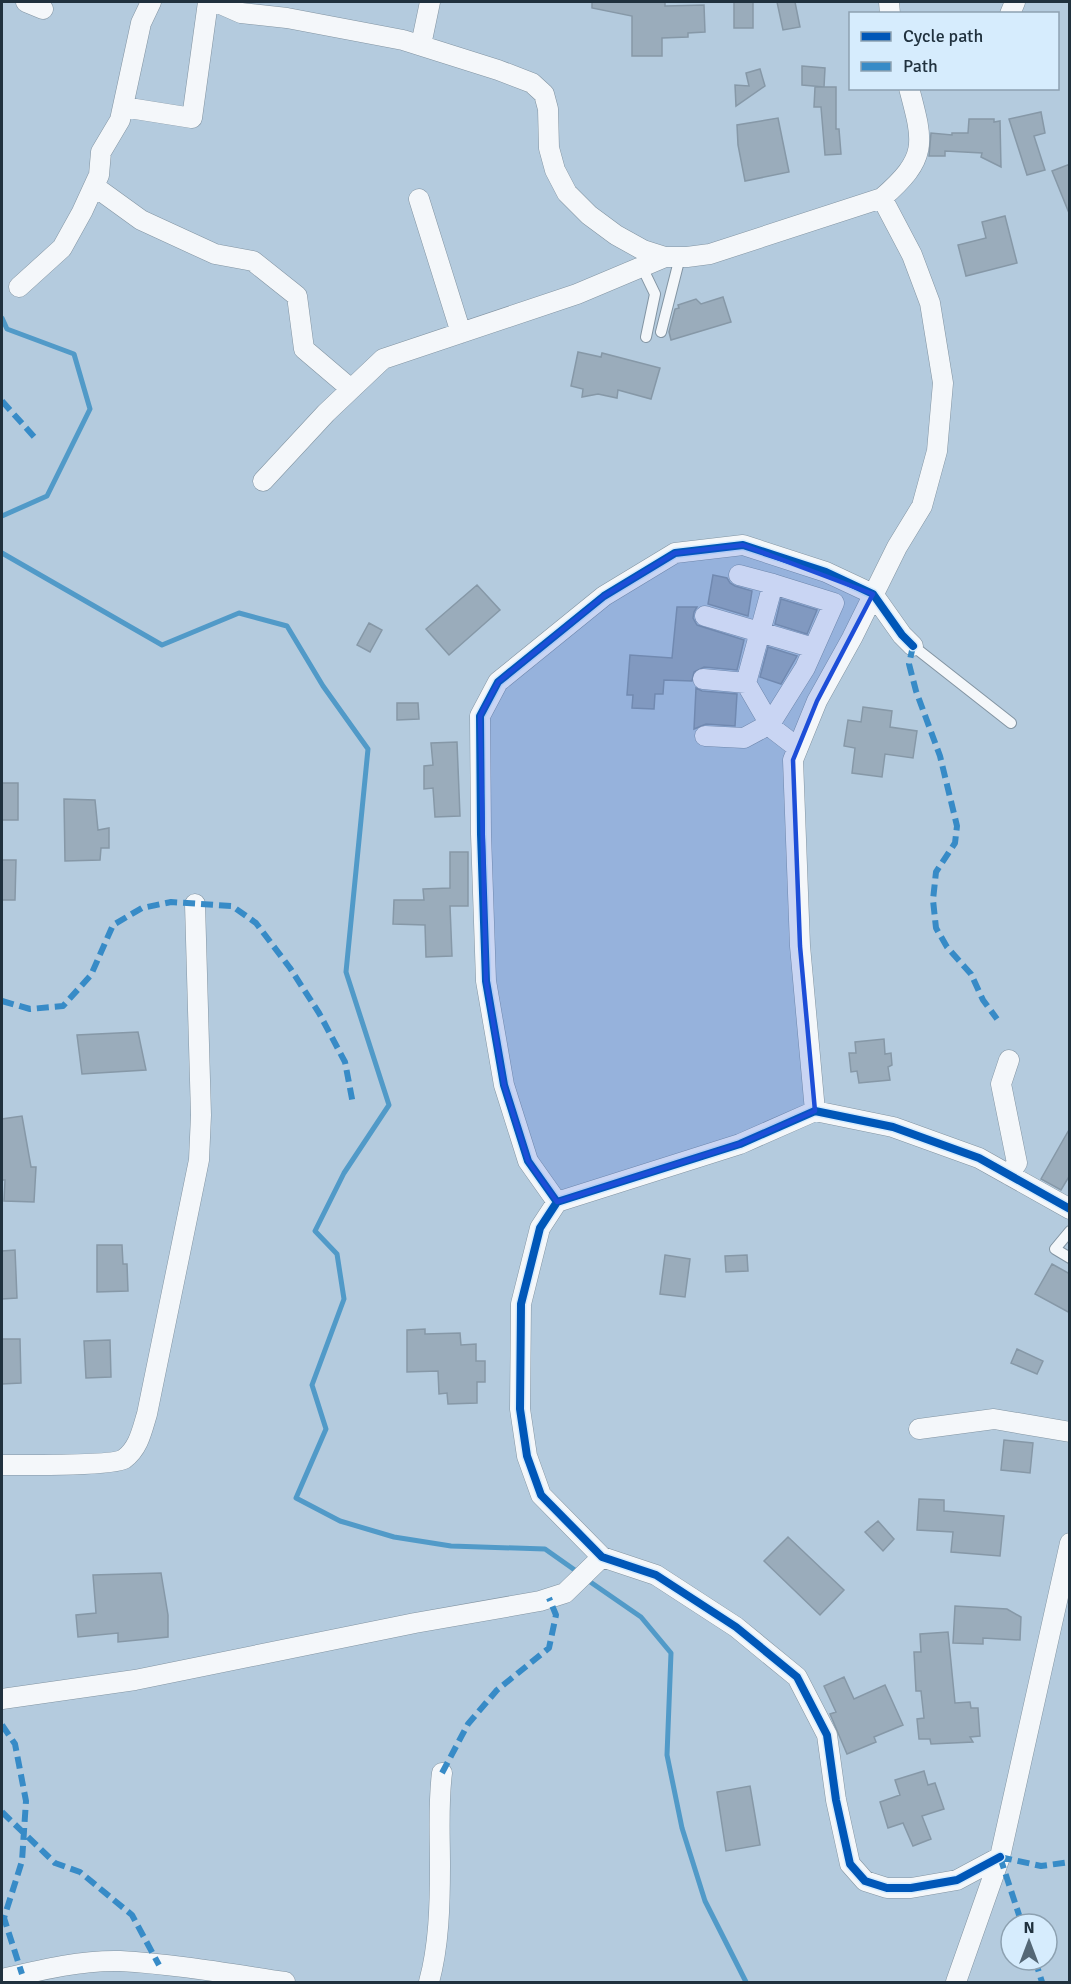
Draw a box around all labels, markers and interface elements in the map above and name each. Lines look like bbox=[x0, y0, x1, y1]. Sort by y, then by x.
legend bbox=[849, 12, 1059, 90]
text: Cycle path bbox=[903, 25, 983, 47]
text: Path bbox=[903, 55, 938, 77]
north arrow bbox=[999, 1912, 1059, 1972]
text: N bbox=[1023, 1918, 1035, 1938]

